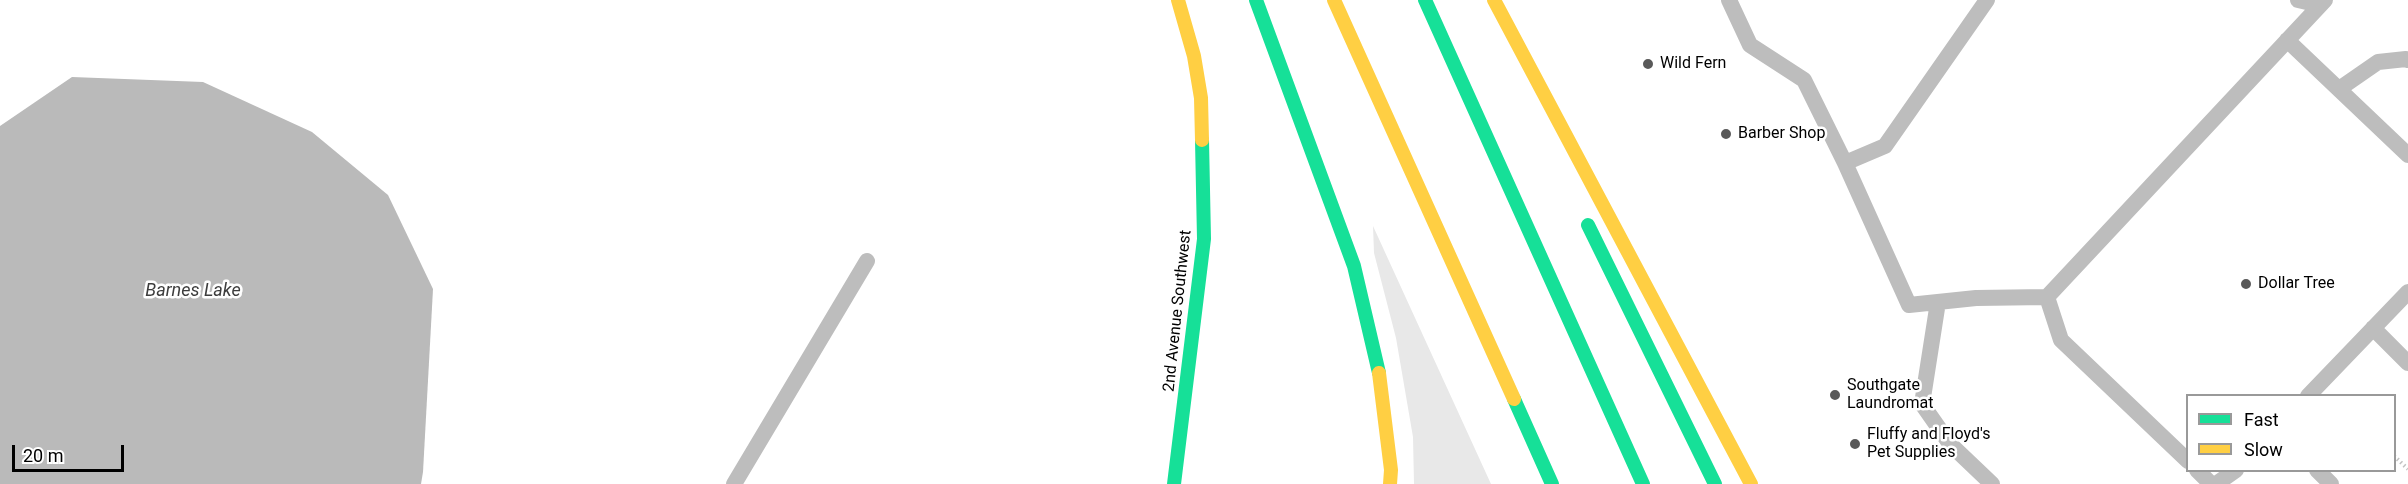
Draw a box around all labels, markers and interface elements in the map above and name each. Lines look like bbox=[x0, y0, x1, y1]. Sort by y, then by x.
place label: Wild Fern bbox=[1660, 54, 1726, 74]
marker: Wild Fern bbox=[1641, 57, 1655, 71]
place label: Barber Shop bbox=[1738, 124, 1825, 144]
marker: Barber Shop bbox=[1719, 127, 1733, 141]
street label: 2nd Avenue Southwest bbox=[1160, 229, 1196, 393]
place label: Dollar Tree bbox=[2258, 274, 2335, 294]
marker: Dollar Tree bbox=[2239, 277, 2253, 291]
water label: Barnes Lake bbox=[145, 280, 241, 302]
place label: Southgate Laundromat bbox=[1847, 376, 1933, 414]
marker: Southgate Laundromat bbox=[1828, 388, 1842, 402]
legend bbox=[2186, 394, 2396, 472]
text: Fast bbox=[2244, 409, 2279, 430]
place label: Fluffy and Floyd's Pet Supplies bbox=[1867, 425, 1990, 463]
scale bar bbox=[15, 433, 128, 471]
marker: Fluffy and Floyd's Pet Supplies bbox=[1848, 437, 1862, 451]
text: Slow bbox=[2244, 439, 2283, 460]
text: 20 m bbox=[23, 445, 63, 466]

